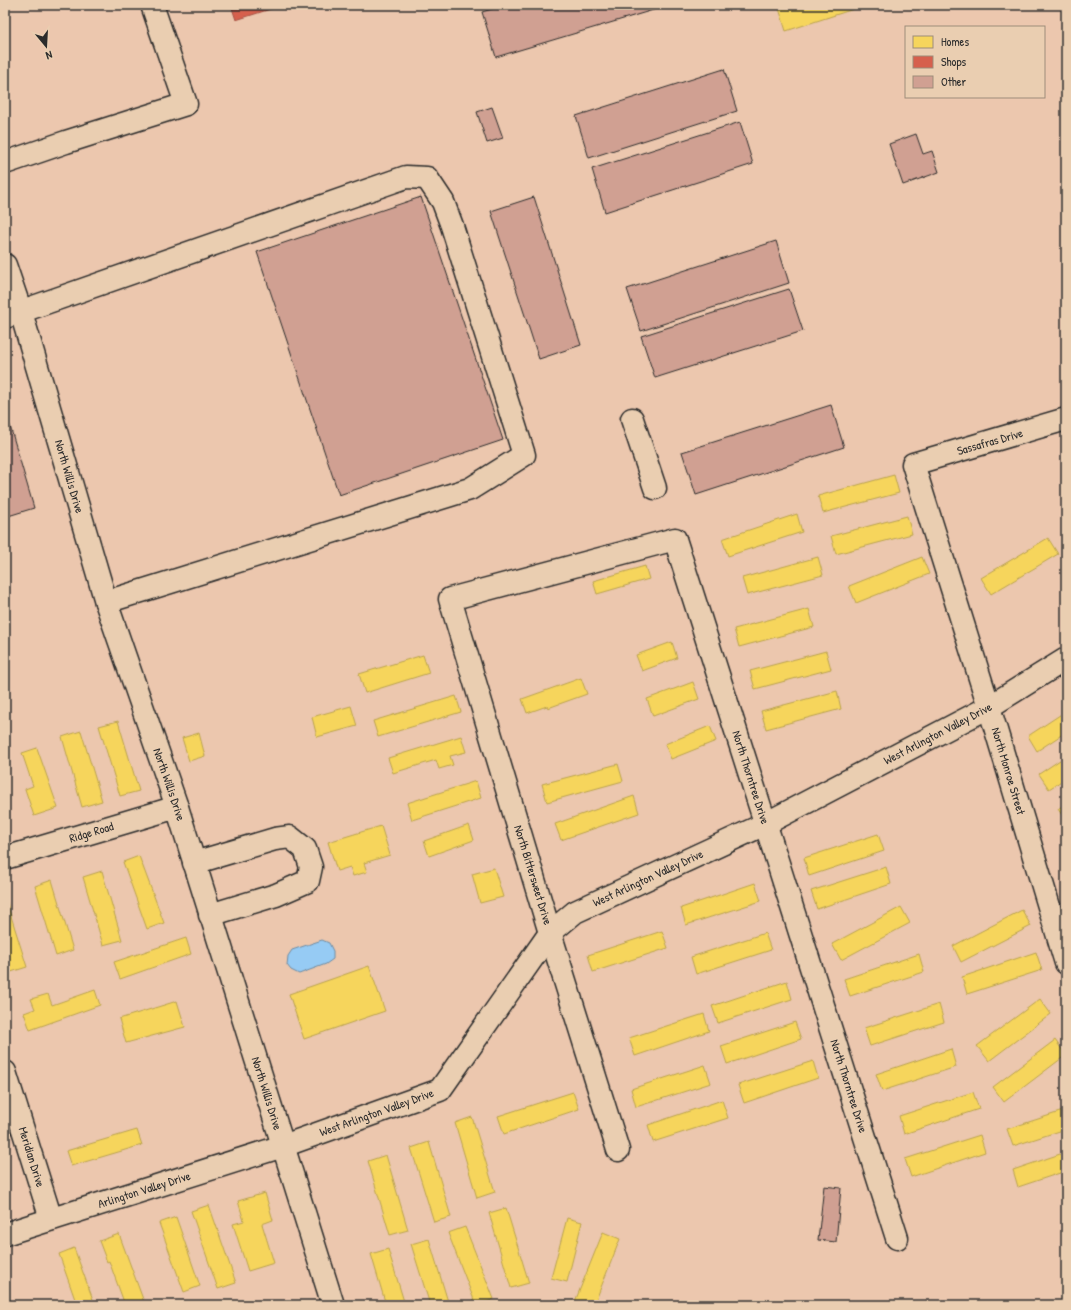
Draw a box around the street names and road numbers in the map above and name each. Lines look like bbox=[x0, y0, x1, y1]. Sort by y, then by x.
street label: Sassafras Drive bbox=[955, 424, 1025, 459]
street label: North Willis Drive bbox=[51, 438, 89, 515]
street label: West Arlington Valley Drive bbox=[880, 698, 995, 769]
street label: North Monroe Street bbox=[988, 725, 1030, 817]
street label: North Thorntree Drive bbox=[728, 728, 774, 826]
street label: North Willis Drive bbox=[149, 746, 190, 823]
street label: Ridge Road bbox=[67, 817, 116, 847]
street label: North Bittersweet Drive bbox=[510, 823, 557, 927]
street label: West Arlington Valley Drive bbox=[590, 845, 706, 911]
street label: North Thorntree Drive bbox=[826, 1037, 872, 1135]
street label: North Willis Drive bbox=[248, 1055, 287, 1132]
street label: West Arlington Valley Drive bbox=[317, 1084, 436, 1140]
street label: Meridian Drive bbox=[15, 1125, 50, 1189]
street label: Arlington Valley Drive bbox=[96, 1167, 193, 1212]

